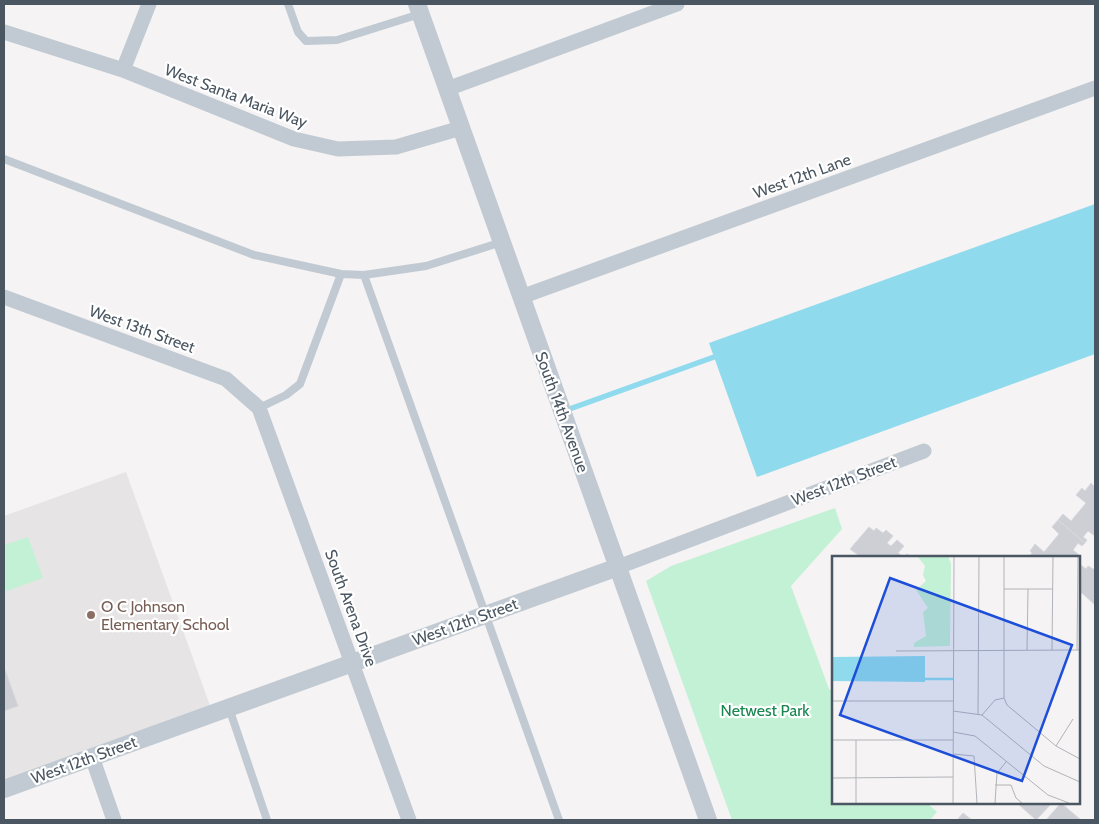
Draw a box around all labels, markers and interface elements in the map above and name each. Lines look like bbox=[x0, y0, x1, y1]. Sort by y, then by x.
street label: West Santa Maria Way bbox=[162, 60, 310, 132]
street label: West 12th Lane bbox=[751, 150, 853, 202]
street label: West 13th Street bbox=[87, 301, 198, 357]
street label: South 14th Avenue bbox=[531, 349, 593, 475]
street label: West 12th Street bbox=[789, 452, 900, 510]
street label: South Arena Drive bbox=[321, 547, 381, 669]
inset map bbox=[832, 556, 1079, 804]
street label: West 12th Street bbox=[410, 594, 521, 650]
place label: O C Johnson Elementary School bbox=[101, 597, 229, 634]
marker: O C Johnson Elementary School bbox=[85, 609, 97, 621]
park label: Netwest Park bbox=[721, 701, 810, 720]
street label: West 12th Street bbox=[29, 732, 140, 788]

